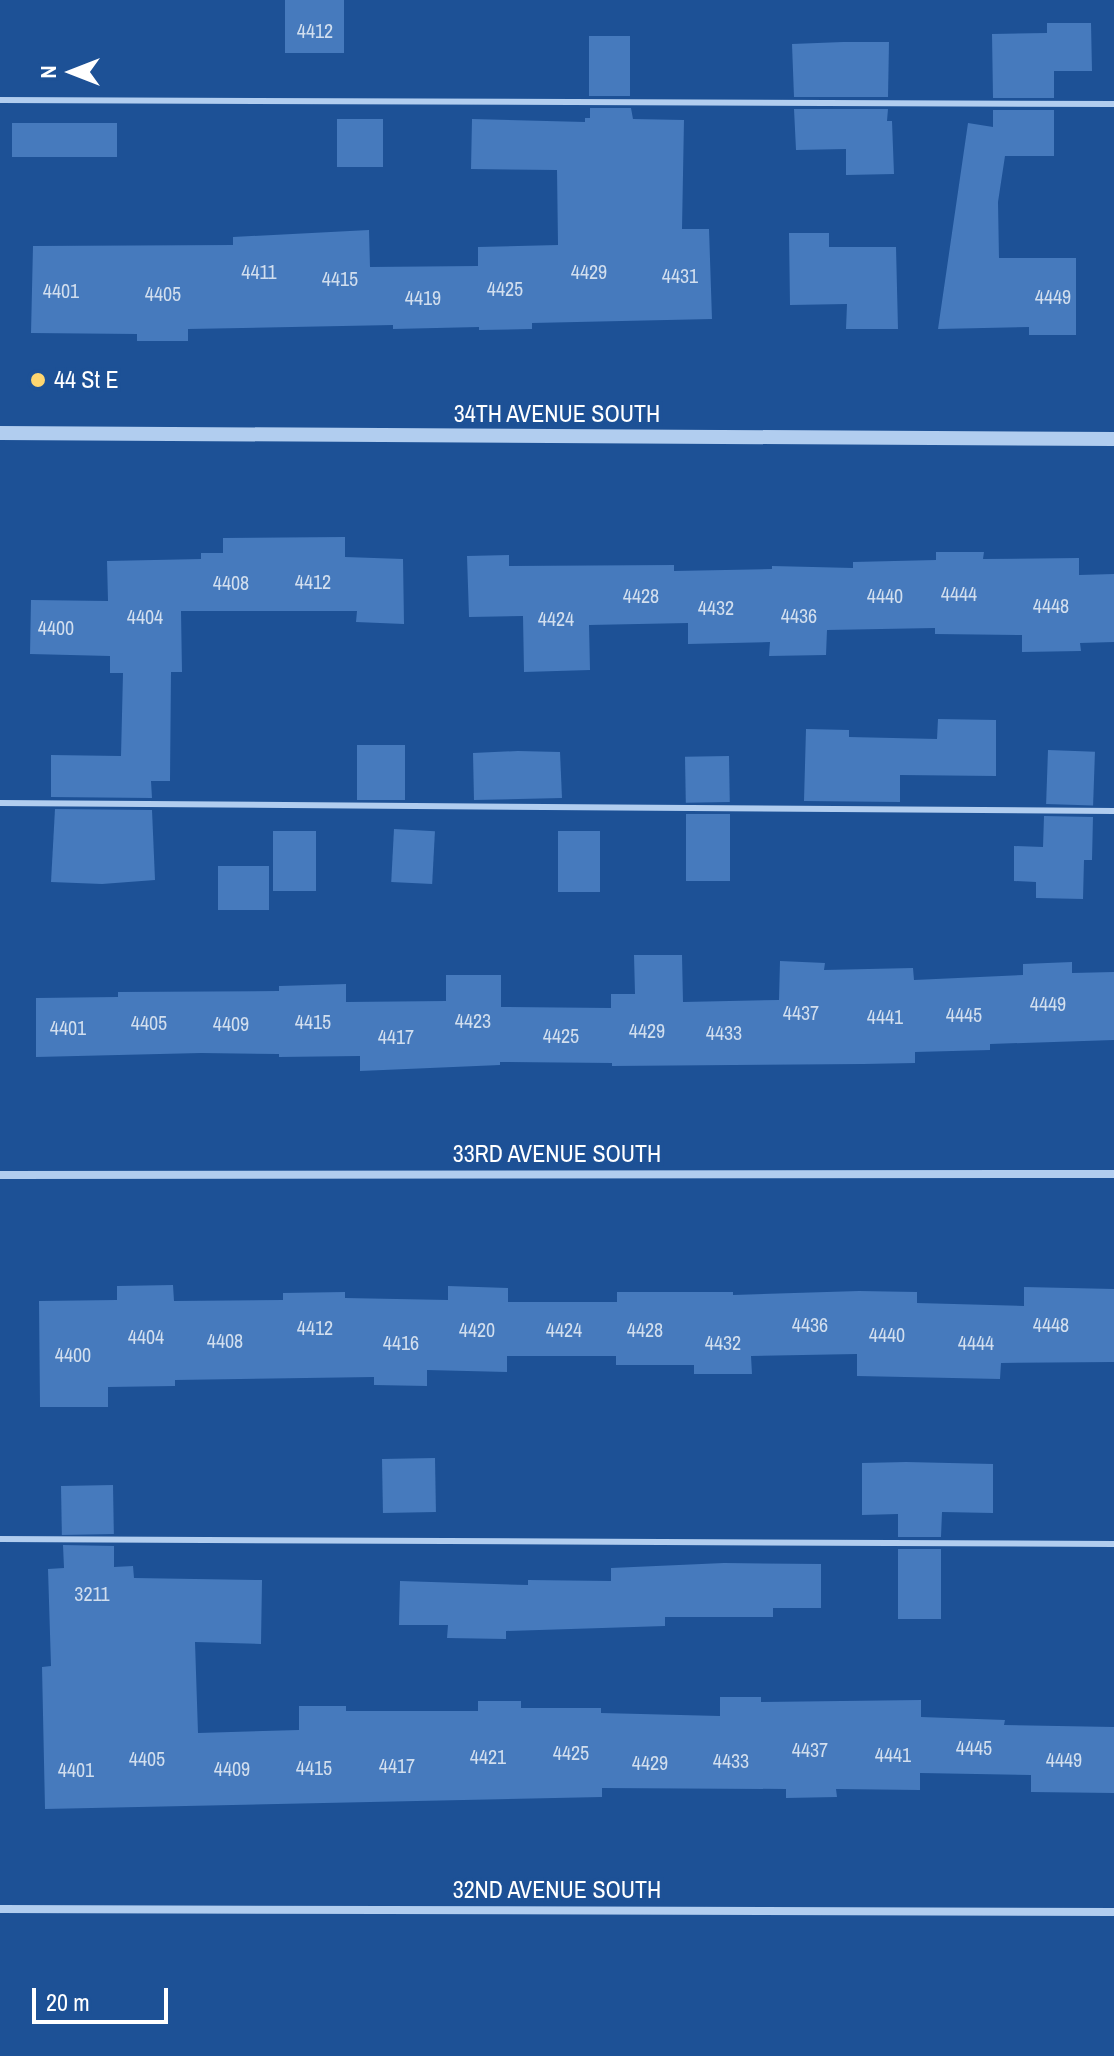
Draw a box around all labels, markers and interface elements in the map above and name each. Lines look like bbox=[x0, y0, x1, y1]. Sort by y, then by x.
house number: 4412 bbox=[297, 18, 333, 42]
north arrow bbox=[32, 32, 112, 112]
text: N bbox=[33, 65, 63, 79]
house number: 4411 bbox=[241, 259, 277, 283]
house number: 4429 bbox=[571, 259, 607, 283]
house number: 4431 bbox=[662, 263, 698, 287]
house number: 4415 bbox=[322, 266, 358, 290]
house number: 4425 bbox=[487, 276, 523, 300]
house number: 4401 bbox=[43, 278, 79, 302]
house number: 4405 bbox=[145, 281, 181, 305]
house number: 4449 bbox=[1035, 284, 1071, 308]
house number: 4419 bbox=[405, 285, 441, 309]
place label: 44 St E bbox=[54, 366, 119, 394]
marker: 44 St E bbox=[29, 371, 47, 389]
street label: 34TH AVENUE SOUTH bbox=[453, 400, 661, 428]
house number: 4412 bbox=[295, 569, 331, 593]
house number: 4408 bbox=[213, 570, 249, 594]
house number: 4444 bbox=[941, 581, 977, 605]
house number: 4428 bbox=[623, 583, 659, 607]
house number: 4440 bbox=[867, 583, 903, 607]
house number: 4448 bbox=[1033, 593, 1069, 617]
house number: 4432 bbox=[698, 595, 734, 619]
house number: 4436 bbox=[781, 603, 817, 627]
house number: 4404 bbox=[127, 604, 163, 628]
house number: 4424 bbox=[538, 606, 574, 630]
house number: 4400 bbox=[38, 615, 74, 639]
house number: 4449 bbox=[1030, 991, 1066, 1015]
house number: 4437 bbox=[783, 1000, 819, 1024]
house number: 4445 bbox=[946, 1002, 982, 1026]
house number: 4441 bbox=[867, 1004, 903, 1028]
house number: 4423 bbox=[455, 1008, 491, 1032]
house number: 4415 bbox=[295, 1009, 331, 1033]
house number: 4405 bbox=[131, 1010, 167, 1034]
house number: 4409 bbox=[213, 1011, 249, 1035]
house number: 4401 bbox=[50, 1015, 86, 1039]
house number: 4429 bbox=[629, 1018, 665, 1042]
house number: 4433 bbox=[706, 1020, 742, 1044]
house number: 4425 bbox=[543, 1023, 579, 1047]
house number: 4417 bbox=[378, 1024, 414, 1048]
street label: 33RD AVENUE SOUTH bbox=[452, 1140, 662, 1168]
house number: 4436 bbox=[792, 1312, 828, 1336]
house number: 4448 bbox=[1033, 1312, 1069, 1336]
house number: 4412 bbox=[297, 1315, 333, 1339]
house number: 4420 bbox=[459, 1317, 495, 1341]
house number: 4424 bbox=[546, 1317, 582, 1341]
house number: 4428 bbox=[627, 1317, 663, 1341]
house number: 4440 bbox=[869, 1322, 905, 1346]
house number: 4404 bbox=[128, 1324, 164, 1348]
house number: 4408 bbox=[207, 1328, 243, 1352]
house number: 4416 bbox=[383, 1330, 419, 1354]
house number: 4432 bbox=[705, 1330, 741, 1354]
house number: 4444 bbox=[958, 1330, 994, 1354]
house number: 4400 bbox=[55, 1342, 91, 1366]
house number: 3211 bbox=[74, 1581, 110, 1605]
house number: 4445 bbox=[956, 1735, 992, 1759]
house number: 4437 bbox=[792, 1737, 828, 1761]
house number: 4425 bbox=[553, 1740, 589, 1764]
house number: 4441 bbox=[875, 1742, 911, 1766]
house number: 4421 bbox=[470, 1744, 506, 1768]
house number: 4405 bbox=[129, 1746, 165, 1770]
house number: 4449 bbox=[1046, 1747, 1082, 1771]
house number: 4433 bbox=[713, 1748, 749, 1772]
house number: 4429 bbox=[632, 1750, 668, 1774]
house number: 4417 bbox=[379, 1753, 415, 1777]
house number: 4415 bbox=[296, 1755, 332, 1779]
house number: 4409 bbox=[214, 1756, 250, 1780]
house number: 4401 bbox=[58, 1757, 94, 1781]
street label: 32ND AVENUE SOUTH bbox=[452, 1876, 662, 1904]
scale bar bbox=[36, 1972, 172, 2022]
text: 20 m bbox=[46, 1986, 90, 2018]

